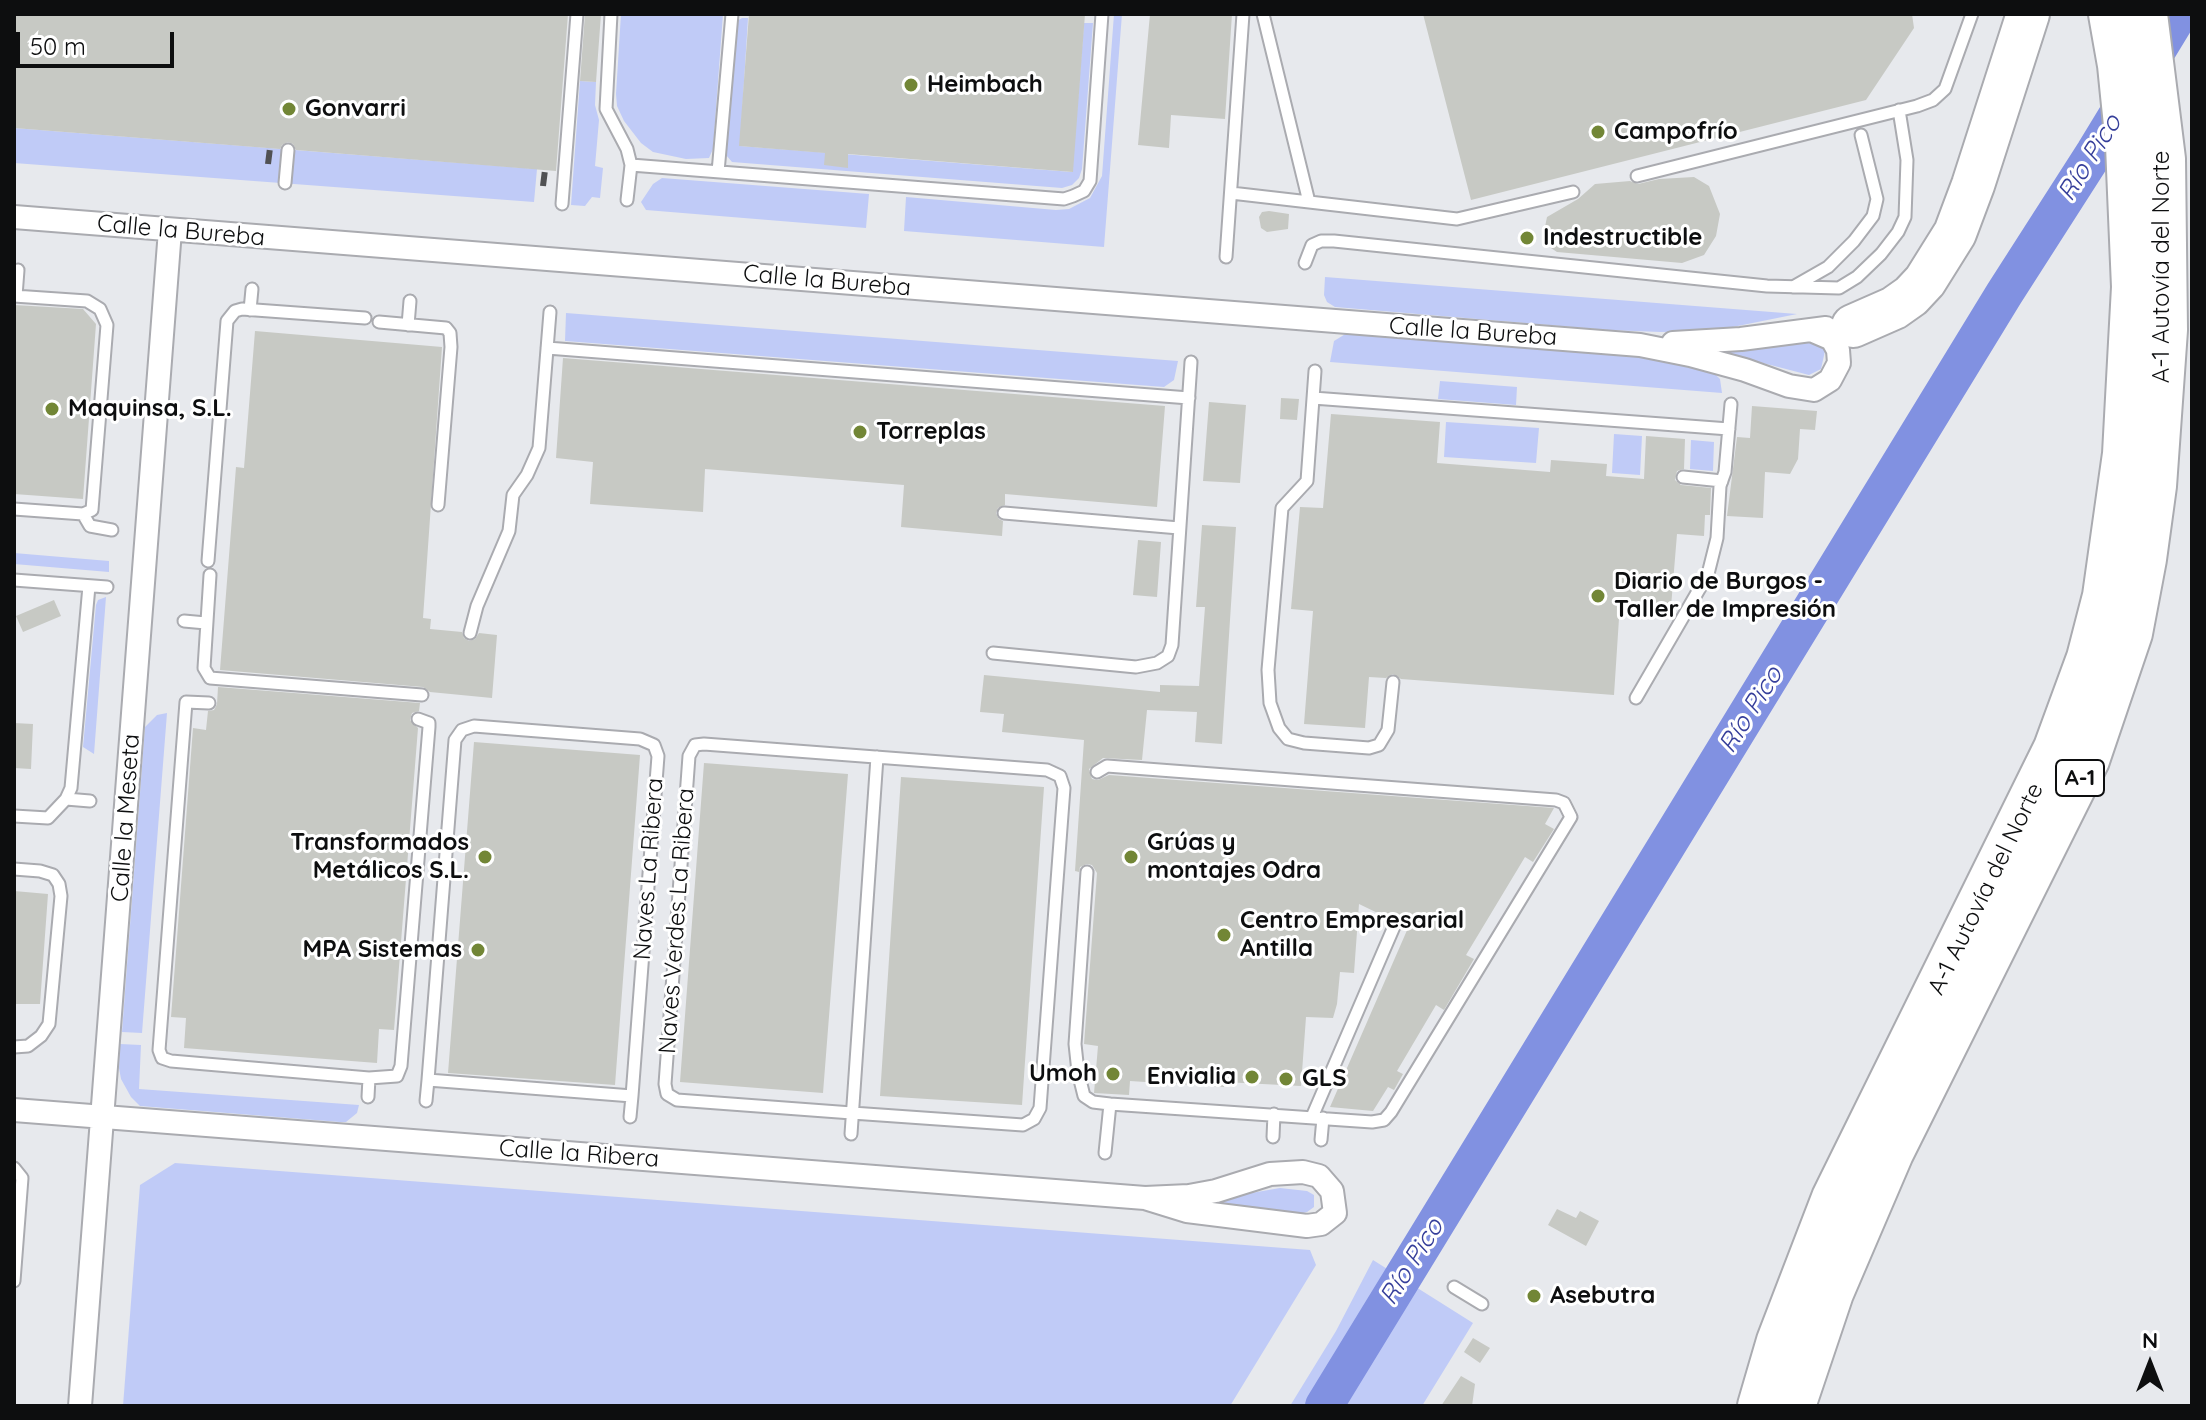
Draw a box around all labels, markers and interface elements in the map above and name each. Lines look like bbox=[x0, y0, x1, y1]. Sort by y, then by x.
scale bar bbox=[20, 16, 178, 66]
text: 50 m bbox=[30, 31, 86, 61]
place label: Heimbach bbox=[927, 71, 1043, 99]
marker: Heimbach bbox=[902, 76, 920, 94]
place label: Gonvarri bbox=[305, 95, 406, 123]
marker: Gonvarri bbox=[280, 100, 298, 118]
water label: Río Pico bbox=[2051, 109, 2129, 207]
place label: Campofrío bbox=[1614, 118, 1738, 146]
marker: Campofrío bbox=[1589, 123, 1607, 141]
street label: A-1 Autovía del Norte bbox=[2148, 151, 2176, 383]
street label: Calle la Bureba bbox=[96, 209, 266, 253]
place label: Indestructible bbox=[1543, 224, 1702, 252]
marker: Indestructible bbox=[1518, 229, 1536, 247]
street label: Calle la Bureba bbox=[742, 259, 912, 303]
street label: Calle la Bureba bbox=[1388, 312, 1558, 352]
place label: Maquinsa, S.L. bbox=[68, 395, 232, 423]
marker: Maquinsa, S.L. bbox=[43, 400, 61, 418]
place label: Torreplas bbox=[876, 418, 986, 446]
marker: Torreplas bbox=[851, 423, 869, 441]
place label: Diario de Burgos - Taller de Impresión bbox=[1614, 568, 1836, 624]
marker: Diario de Burgos - Taller de Impresión bbox=[1589, 587, 1607, 605]
water label: Río Pico bbox=[1712, 661, 1790, 759]
street label: Calle la Meseta bbox=[106, 733, 146, 903]
road number: A-1 bbox=[2056, 760, 2104, 796]
street label: Naves La Ribera bbox=[628, 777, 670, 961]
street label: A-1 Autovía del Norte bbox=[1922, 778, 2050, 1000]
street label: Naves Verdes La Ribera bbox=[653, 787, 701, 1055]
place label: Transformados Metálicos S.L. bbox=[290, 829, 469, 885]
place label: Grúas y montajes Odra bbox=[1147, 829, 1321, 885]
marker: Transformados Metálicos S.L. bbox=[476, 848, 494, 866]
marker: Grúas y montajes Odra bbox=[1122, 848, 1140, 866]
place label: Centro Empresarial Antilla bbox=[1240, 907, 1464, 963]
marker: Centro Empresarial Antilla bbox=[1215, 926, 1233, 944]
place label: MPA Sistemas bbox=[303, 936, 462, 964]
marker: MPA Sistemas bbox=[469, 941, 487, 959]
place label: Umoh bbox=[1029, 1060, 1097, 1088]
place label: Envialia bbox=[1147, 1063, 1236, 1091]
marker: Umoh bbox=[1104, 1065, 1122, 1083]
place label: GLS bbox=[1302, 1065, 1347, 1093]
marker: Envialia bbox=[1243, 1068, 1261, 1086]
marker: GLS bbox=[1277, 1070, 1295, 1088]
street label: Calle la Ribera bbox=[498, 1134, 660, 1174]
water label: Río Pico bbox=[1373, 1213, 1451, 1311]
place label: Asebutra bbox=[1550, 1282, 1655, 1310]
marker: Asebutra bbox=[1525, 1287, 1543, 1305]
north arrow bbox=[2110, 1324, 2190, 1404]
text: N bbox=[2142, 1326, 2158, 1354]

